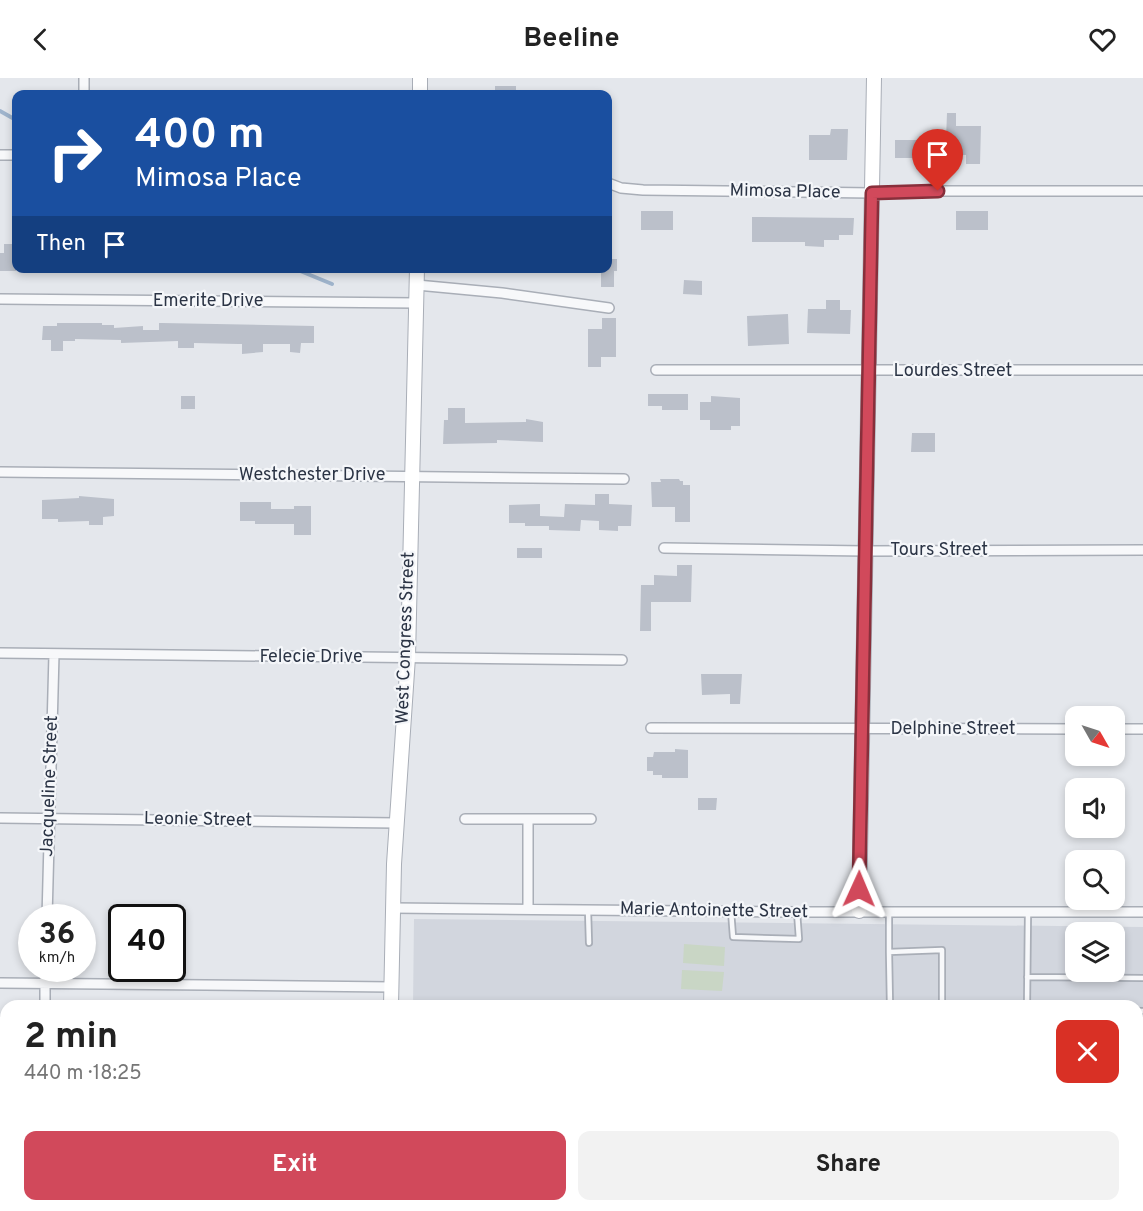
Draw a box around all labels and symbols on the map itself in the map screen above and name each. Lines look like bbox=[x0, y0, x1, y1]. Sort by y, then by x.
pin bbox=[912, 129, 963, 191]
street label: Mimosa Place bbox=[729, 180, 841, 204]
street label: Emerite Drive bbox=[153, 290, 263, 313]
street label: Lourdes Street bbox=[894, 360, 1012, 383]
street label: Westchester Drive bbox=[239, 464, 385, 487]
street label: Tours Street bbox=[890, 539, 988, 562]
street label: West Congress Street bbox=[391, 551, 421, 725]
street label: Felecie Drive bbox=[259, 646, 363, 669]
north arrow bbox=[1065, 706, 1125, 766]
street label: Jacqueline Street bbox=[36, 715, 64, 857]
street label: Delphine Street bbox=[890, 718, 1016, 741]
street label: Leonie Street bbox=[144, 808, 252, 832]
position arrow bbox=[827, 857, 891, 921]
street label: Marie Antoinette Street bbox=[620, 898, 808, 924]
speed limit sign: 40 bbox=[108, 904, 186, 982]

